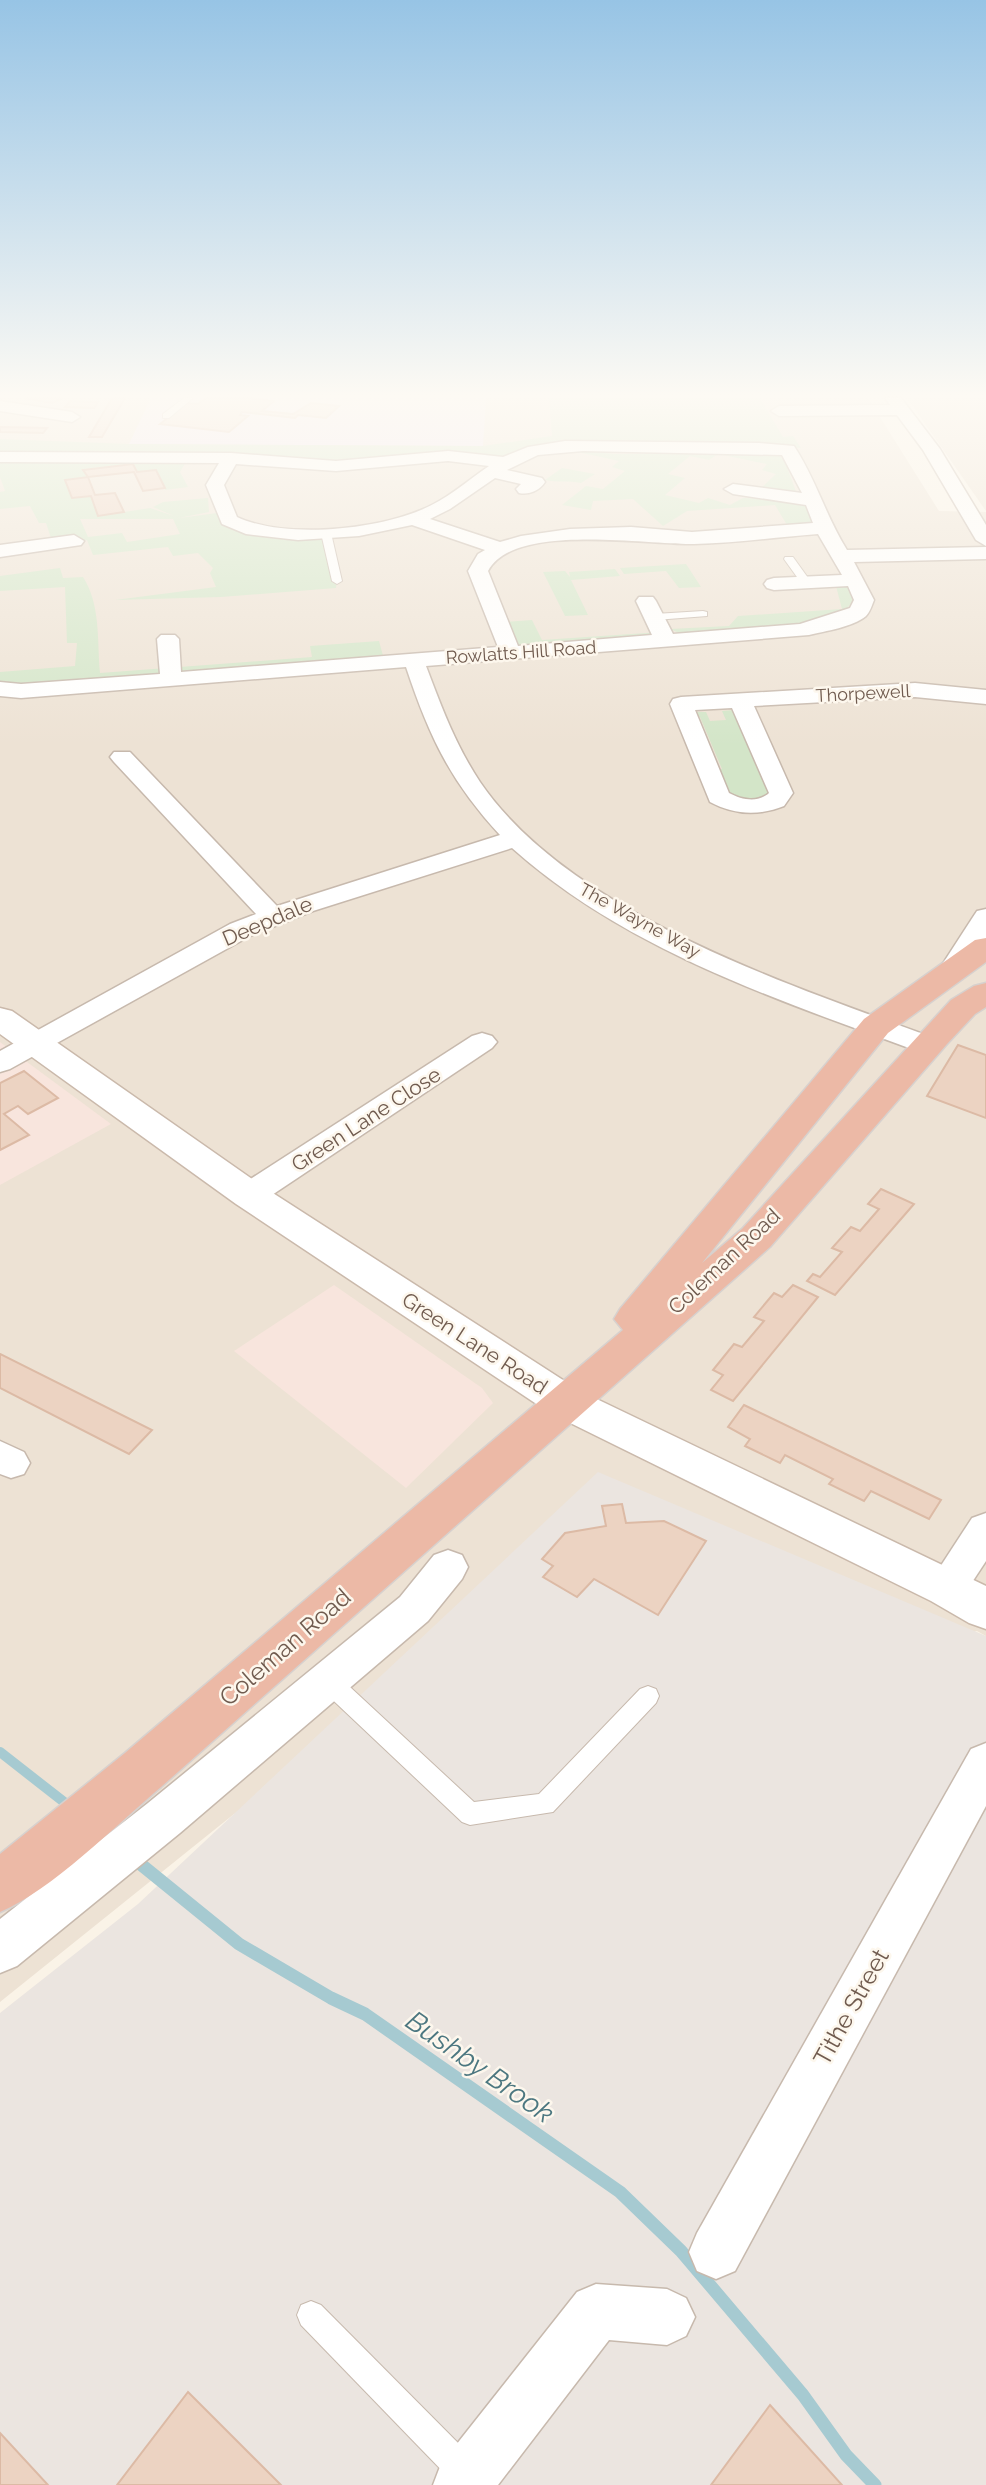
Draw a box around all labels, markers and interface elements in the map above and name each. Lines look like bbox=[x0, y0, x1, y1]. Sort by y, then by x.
street label: Rowlatts Hill Road bbox=[445, 636, 597, 668]
street label: Thorpewell bbox=[815, 680, 911, 706]
street label: The Wayne Way bbox=[576, 878, 704, 962]
street label: Deepdale bbox=[218, 891, 316, 951]
street label: Green Lane Close bbox=[287, 1061, 445, 1177]
street label: Coleman Road bbox=[663, 1203, 785, 1319]
street label: Green Lane Road bbox=[398, 1287, 552, 1399]
street label: Coleman Road bbox=[214, 1582, 356, 1712]
street label: Tithe Street bbox=[807, 1944, 895, 2070]
water label: Bushby Brook bbox=[400, 2004, 560, 2130]

